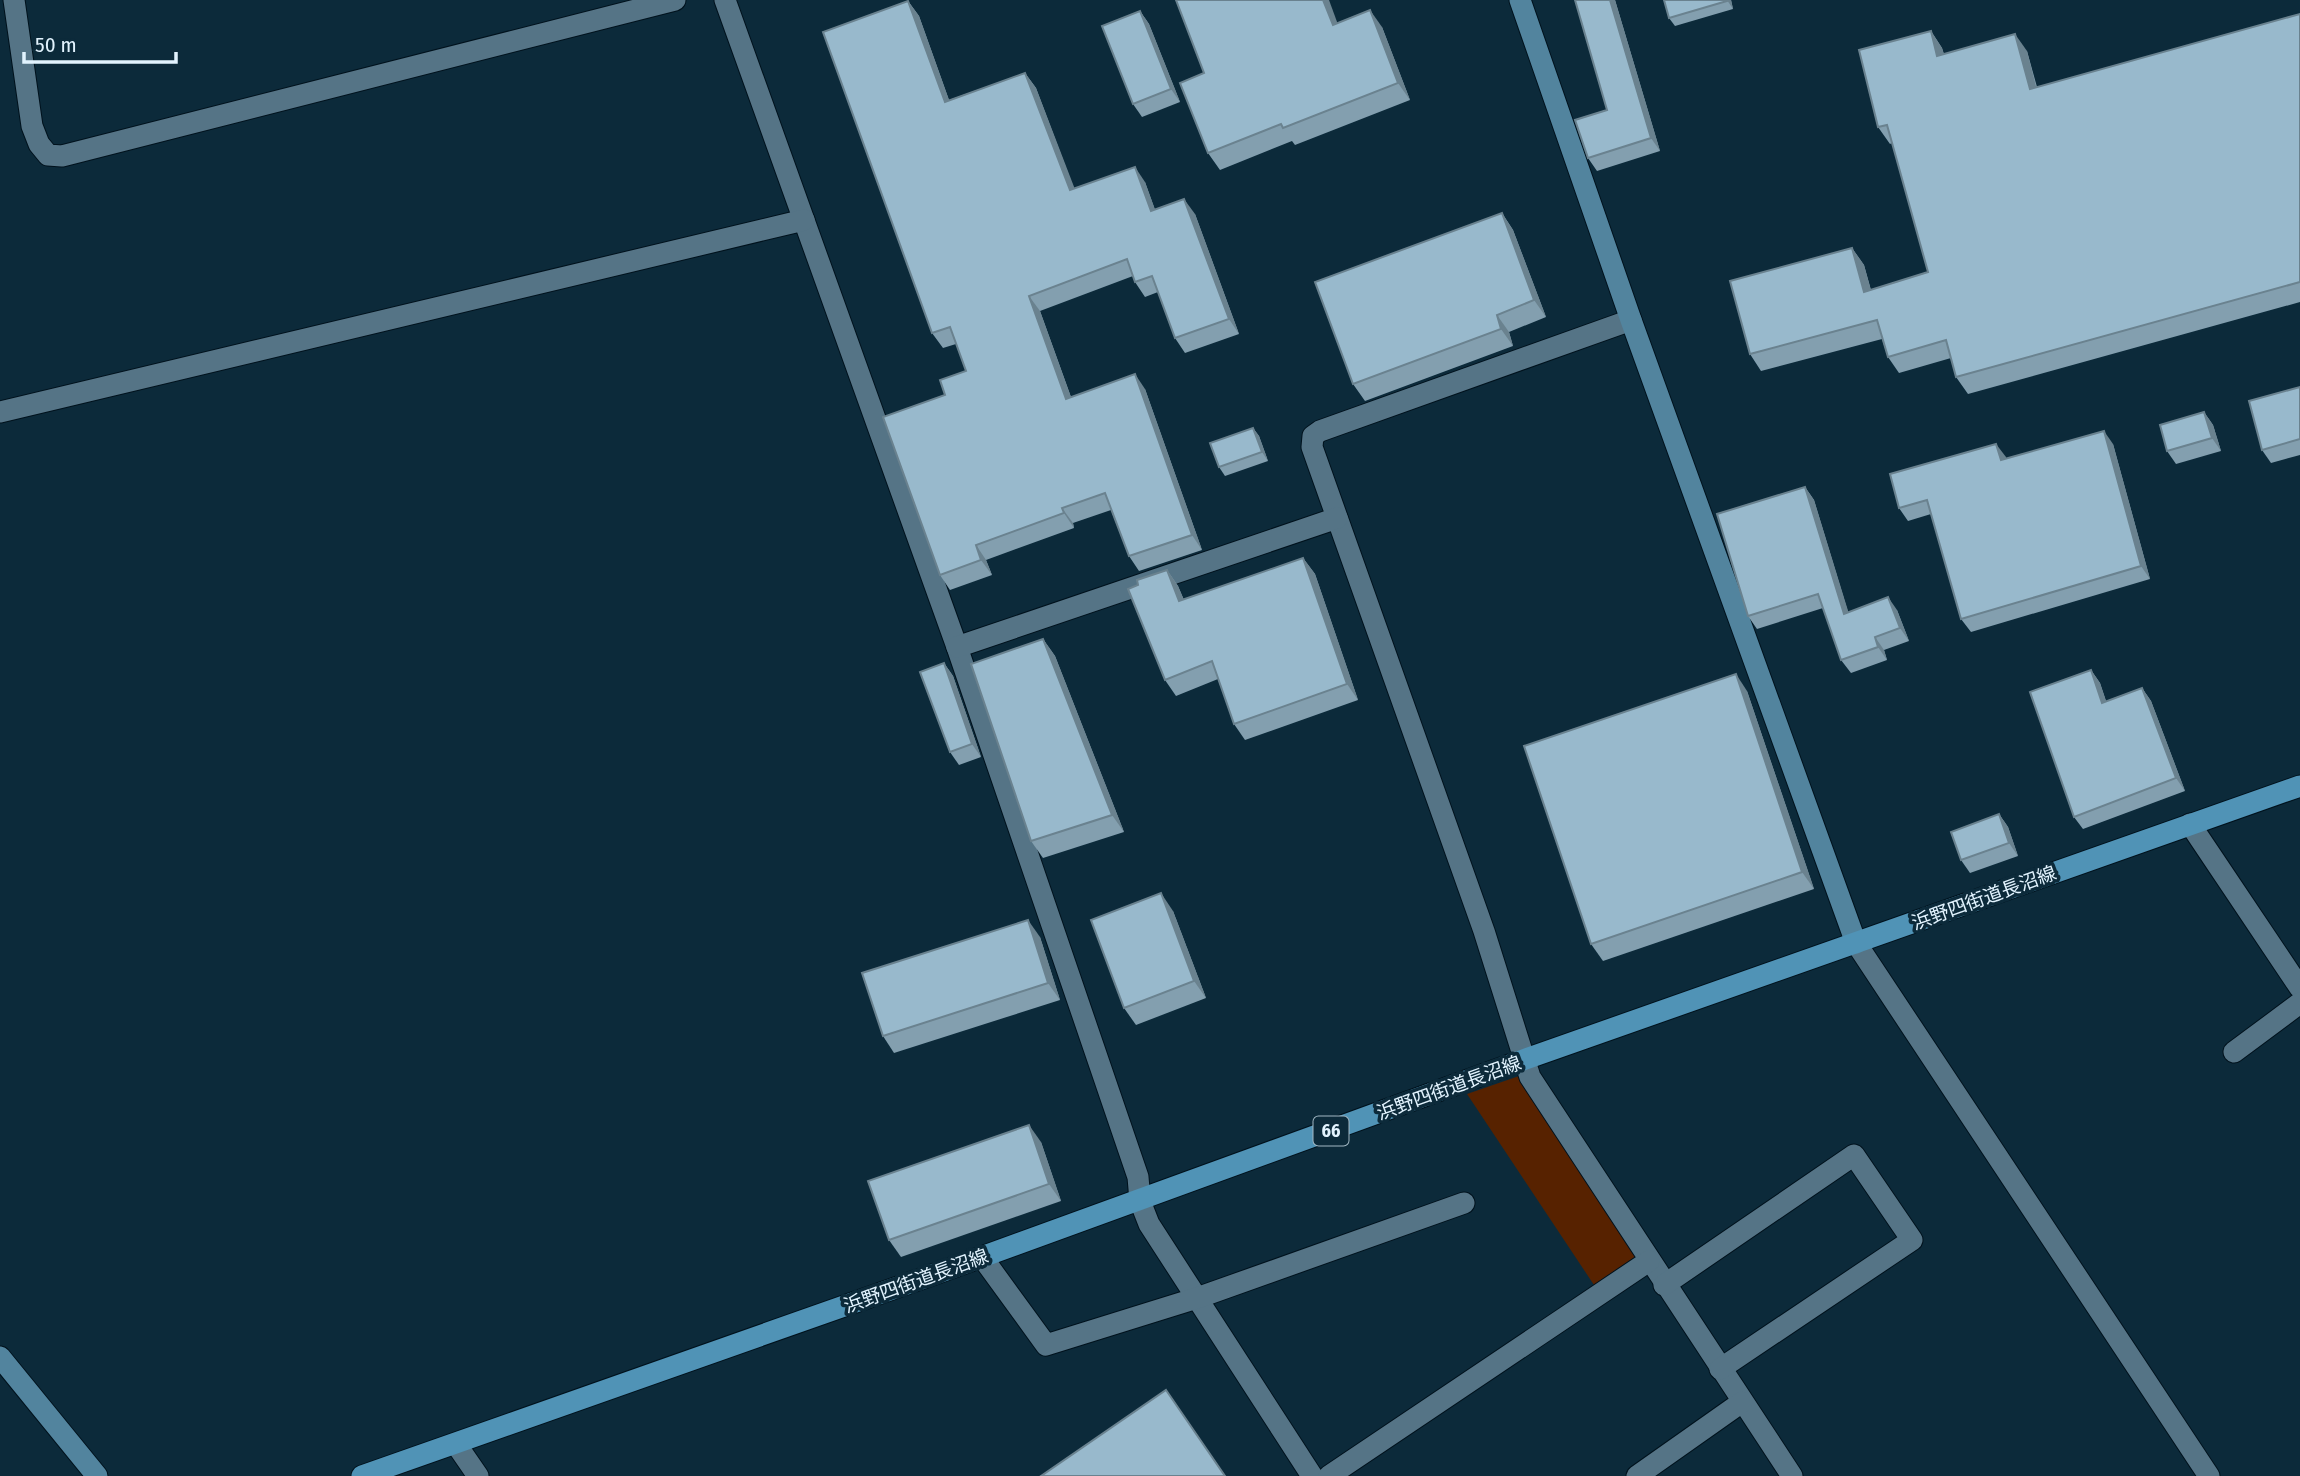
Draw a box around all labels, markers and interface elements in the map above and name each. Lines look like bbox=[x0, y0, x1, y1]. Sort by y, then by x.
scale bar bbox=[24, 21, 177, 65]
text: 50 m bbox=[35, 32, 77, 58]
street label: 浜野四街道長沼線 bbox=[1909, 861, 2059, 935]
street label: 浜野四街道長沼線 bbox=[1374, 1051, 1524, 1125]
road number: 66 bbox=[1314, 1116, 1348, 1146]
street label: 浜野四街道長沼線 bbox=[841, 1244, 991, 1318]

